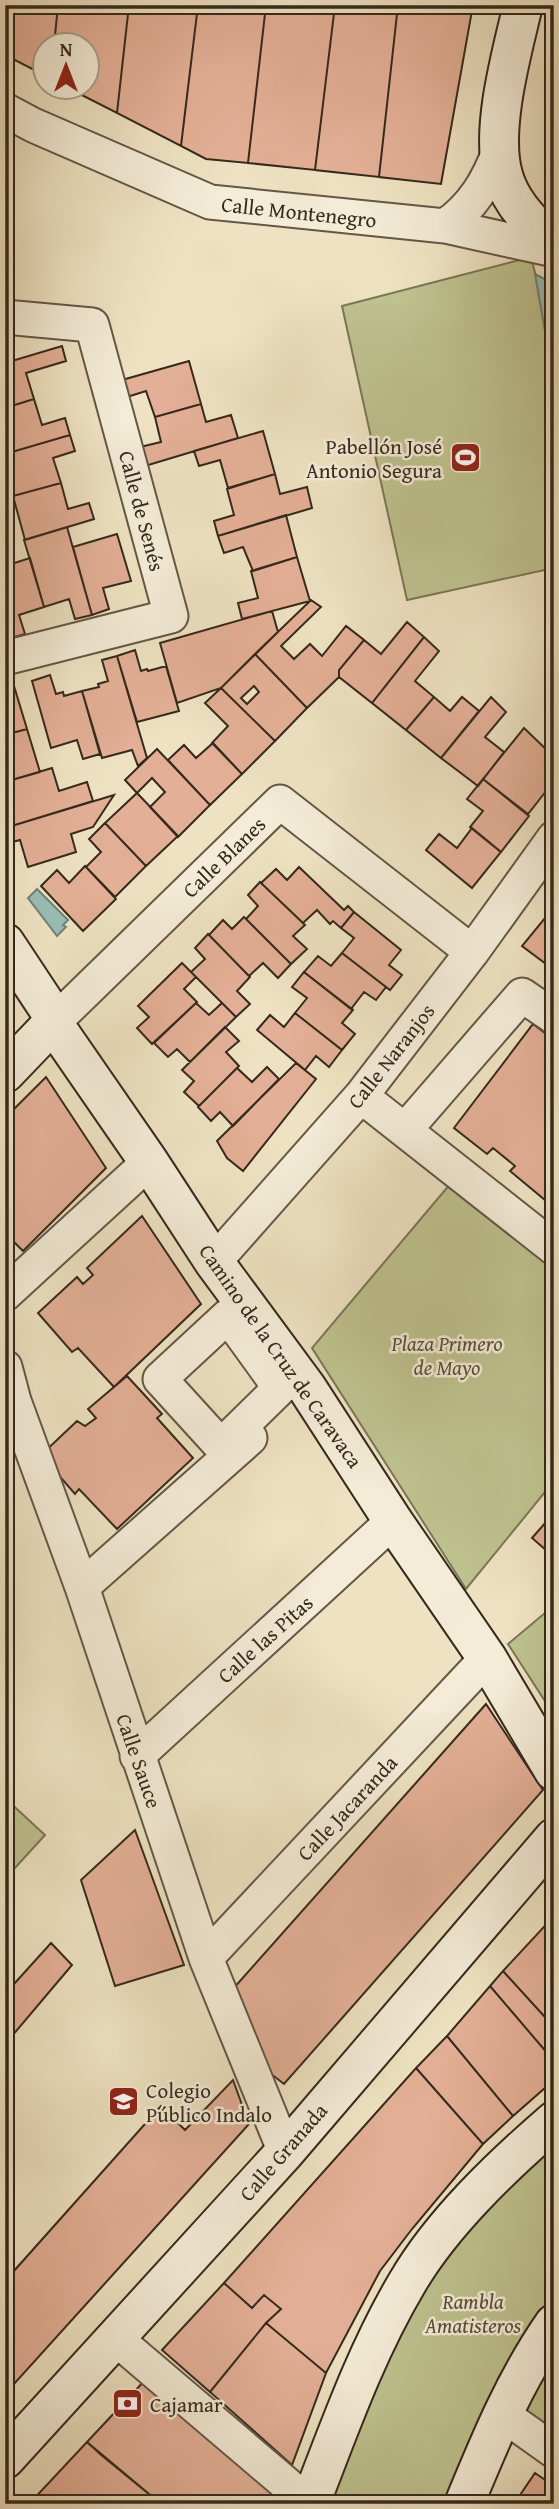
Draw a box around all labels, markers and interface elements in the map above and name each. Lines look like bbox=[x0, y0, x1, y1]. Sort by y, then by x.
north arrow bbox=[32, 32, 102, 102]
text: N bbox=[60, 35, 73, 63]
street label: Calle Montenegro bbox=[220, 188, 378, 236]
place label: Pabellón José Antonio Segura bbox=[306, 431, 442, 486]
sports icon: Pabellón José Antonio Segura bbox=[448, 441, 482, 475]
street label: Calle de Senés bbox=[111, 447, 173, 575]
street label: Calle Blanes bbox=[175, 809, 273, 905]
street label: Calle Naranjos bbox=[340, 997, 442, 1115]
street label: Camino de la Cruz de Caravaca bbox=[192, 1238, 370, 1474]
park label: Plaza Primero de Mayo bbox=[391, 1328, 502, 1383]
street label: Calle las Pitas bbox=[210, 1588, 320, 1690]
street label: Calle Sauce bbox=[108, 1709, 170, 1813]
street label: Calle Jacaranda bbox=[290, 1748, 404, 1868]
place label: Colegio Público Indalo bbox=[146, 2075, 272, 2130]
school or university icon: Colegio Público Indalo bbox=[106, 2085, 140, 2119]
street label: Calle Granada bbox=[232, 2096, 335, 2208]
park label: Rambla Amatisteros bbox=[424, 2286, 521, 2341]
bank icon: Cajamar bbox=[110, 2387, 144, 2421]
place label: Cajamar bbox=[150, 2389, 223, 2420]

